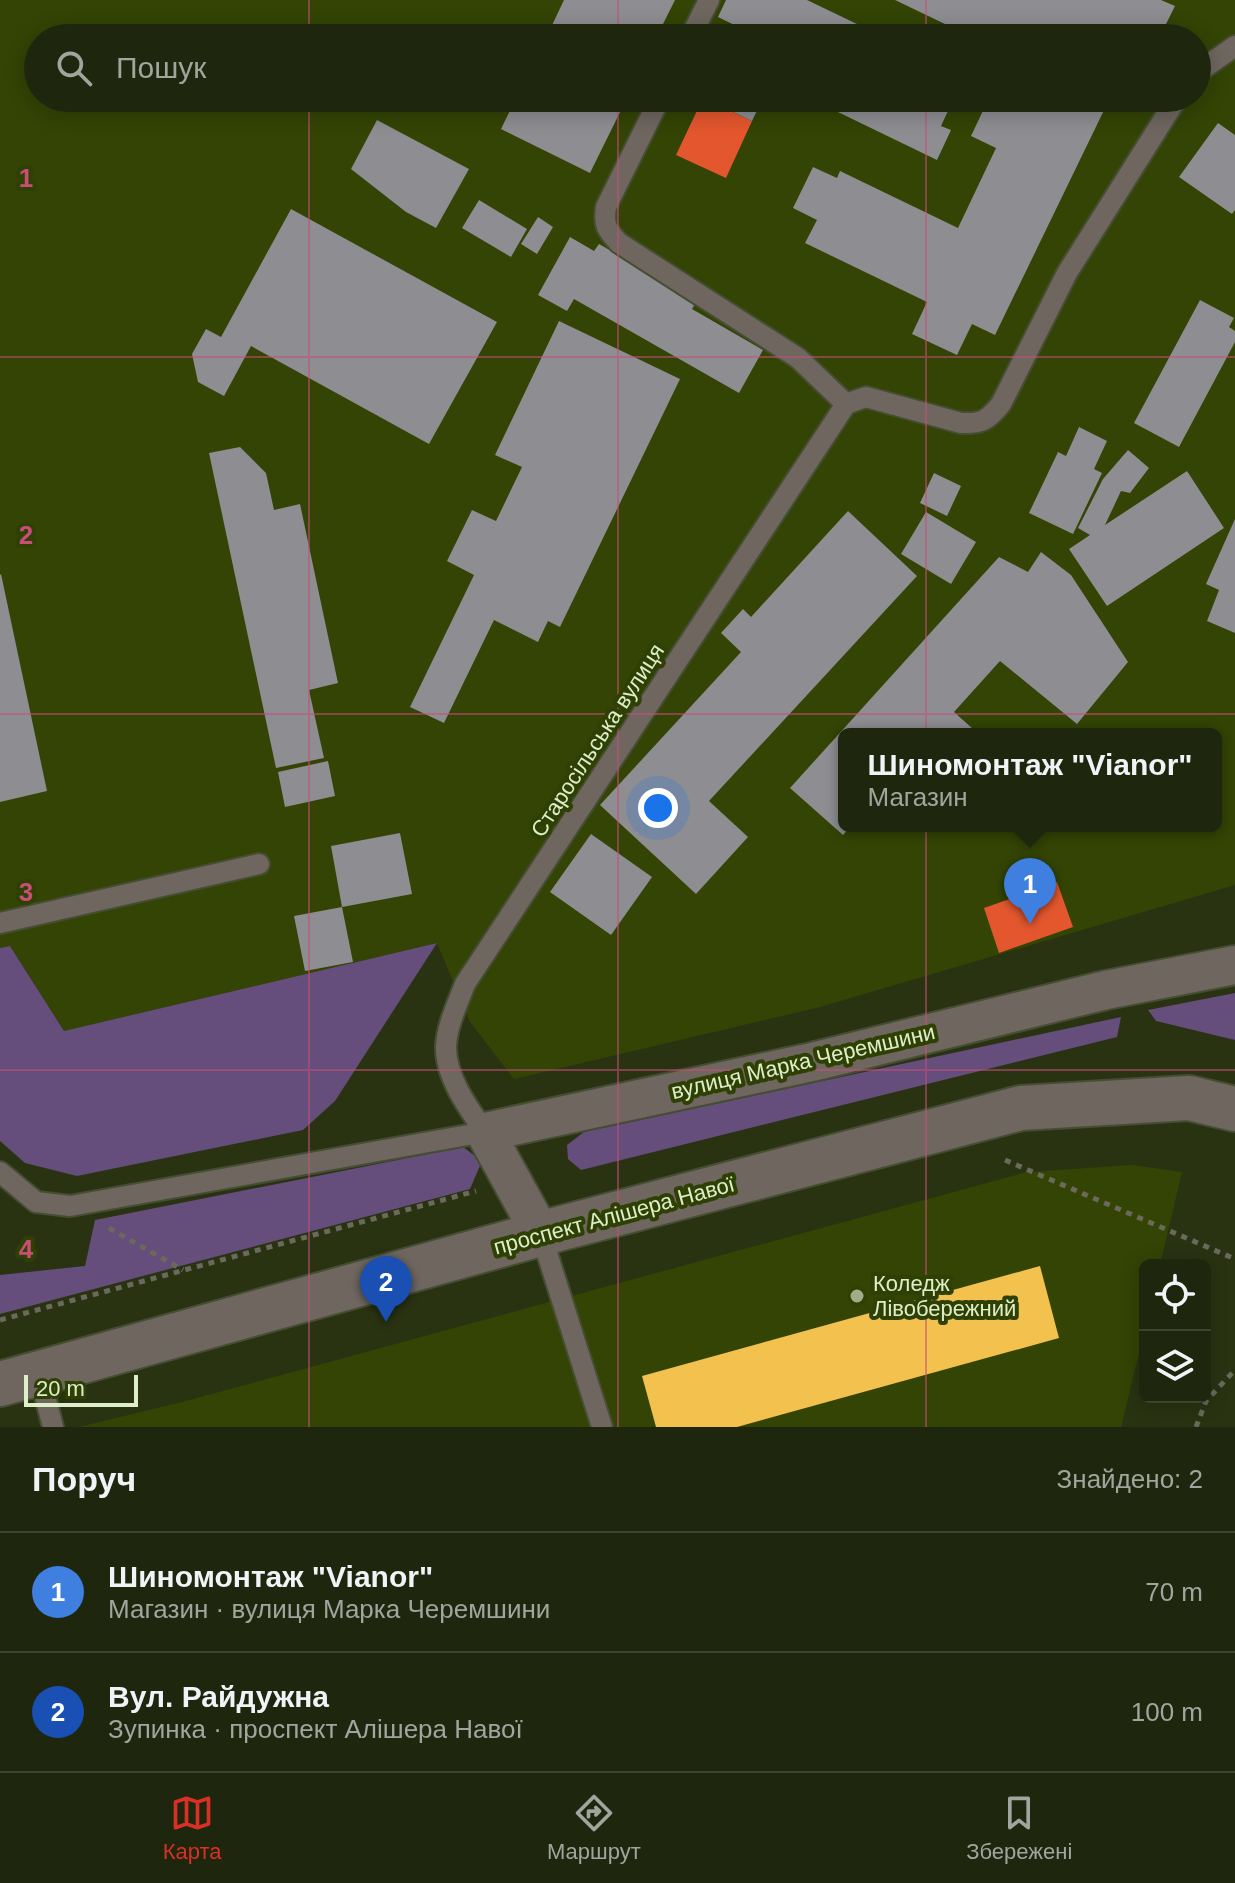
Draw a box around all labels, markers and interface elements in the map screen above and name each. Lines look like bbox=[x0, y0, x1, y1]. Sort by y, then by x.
search box bbox=[24, 24, 1211, 112]
icon: search bbox=[52, 46, 96, 90]
text: Пошук bbox=[116, 51, 206, 84]
text: 1 bbox=[19, 163, 33, 193]
text: 2 bbox=[19, 520, 33, 550]
street label: Старосільська вулиця bbox=[526, 639, 669, 841]
popup bbox=[838, 728, 1222, 832]
text: Шиномонтаж "Vianor" bbox=[867, 748, 1193, 781]
text: Магазин bbox=[867, 782, 968, 812]
your location bbox=[638, 788, 678, 828]
pin: 1 bbox=[1004, 858, 1056, 924]
text: 3 bbox=[19, 877, 33, 907]
street label: вулиця Марка Черемшини bbox=[669, 1019, 937, 1104]
street label: проспект Алішера Навої bbox=[491, 1171, 737, 1260]
text: 4 bbox=[19, 1234, 34, 1264]
pin: 2 bbox=[360, 1256, 412, 1322]
map controls bbox=[1139, 1259, 1211, 1403]
button: locate bbox=[1139, 1259, 1211, 1331]
place label: Коледж Лівобережний bbox=[873, 1271, 1016, 1321]
marker: Коледж Лівобережний bbox=[848, 1287, 866, 1305]
button: layers bbox=[1139, 1331, 1211, 1403]
scale bar bbox=[24, 1371, 138, 1407]
text: 20 m bbox=[36, 1376, 85, 1401]
text: Поруч bbox=[32, 1460, 136, 1498]
text: Знайдено: 2 bbox=[1057, 1464, 1203, 1494]
text: Шиномонтаж "Vianor" bbox=[108, 1560, 433, 1593]
text: 1 bbox=[51, 1577, 65, 1607]
text: 70 m bbox=[1145, 1577, 1203, 1607]
text: Магазин · вулиця Марка Черемшини bbox=[108, 1594, 550, 1624]
text: Вул. Райдужна bbox=[108, 1680, 329, 1713]
text: 2 bbox=[51, 1697, 65, 1727]
text: 100 m bbox=[1131, 1697, 1203, 1727]
text: Зупинка · проспект Алішера Навої bbox=[108, 1714, 523, 1744]
tab: Карта bbox=[163, 1791, 222, 1865]
tab: Маршрут bbox=[547, 1791, 641, 1865]
tab: Збережені bbox=[966, 1791, 1072, 1865]

